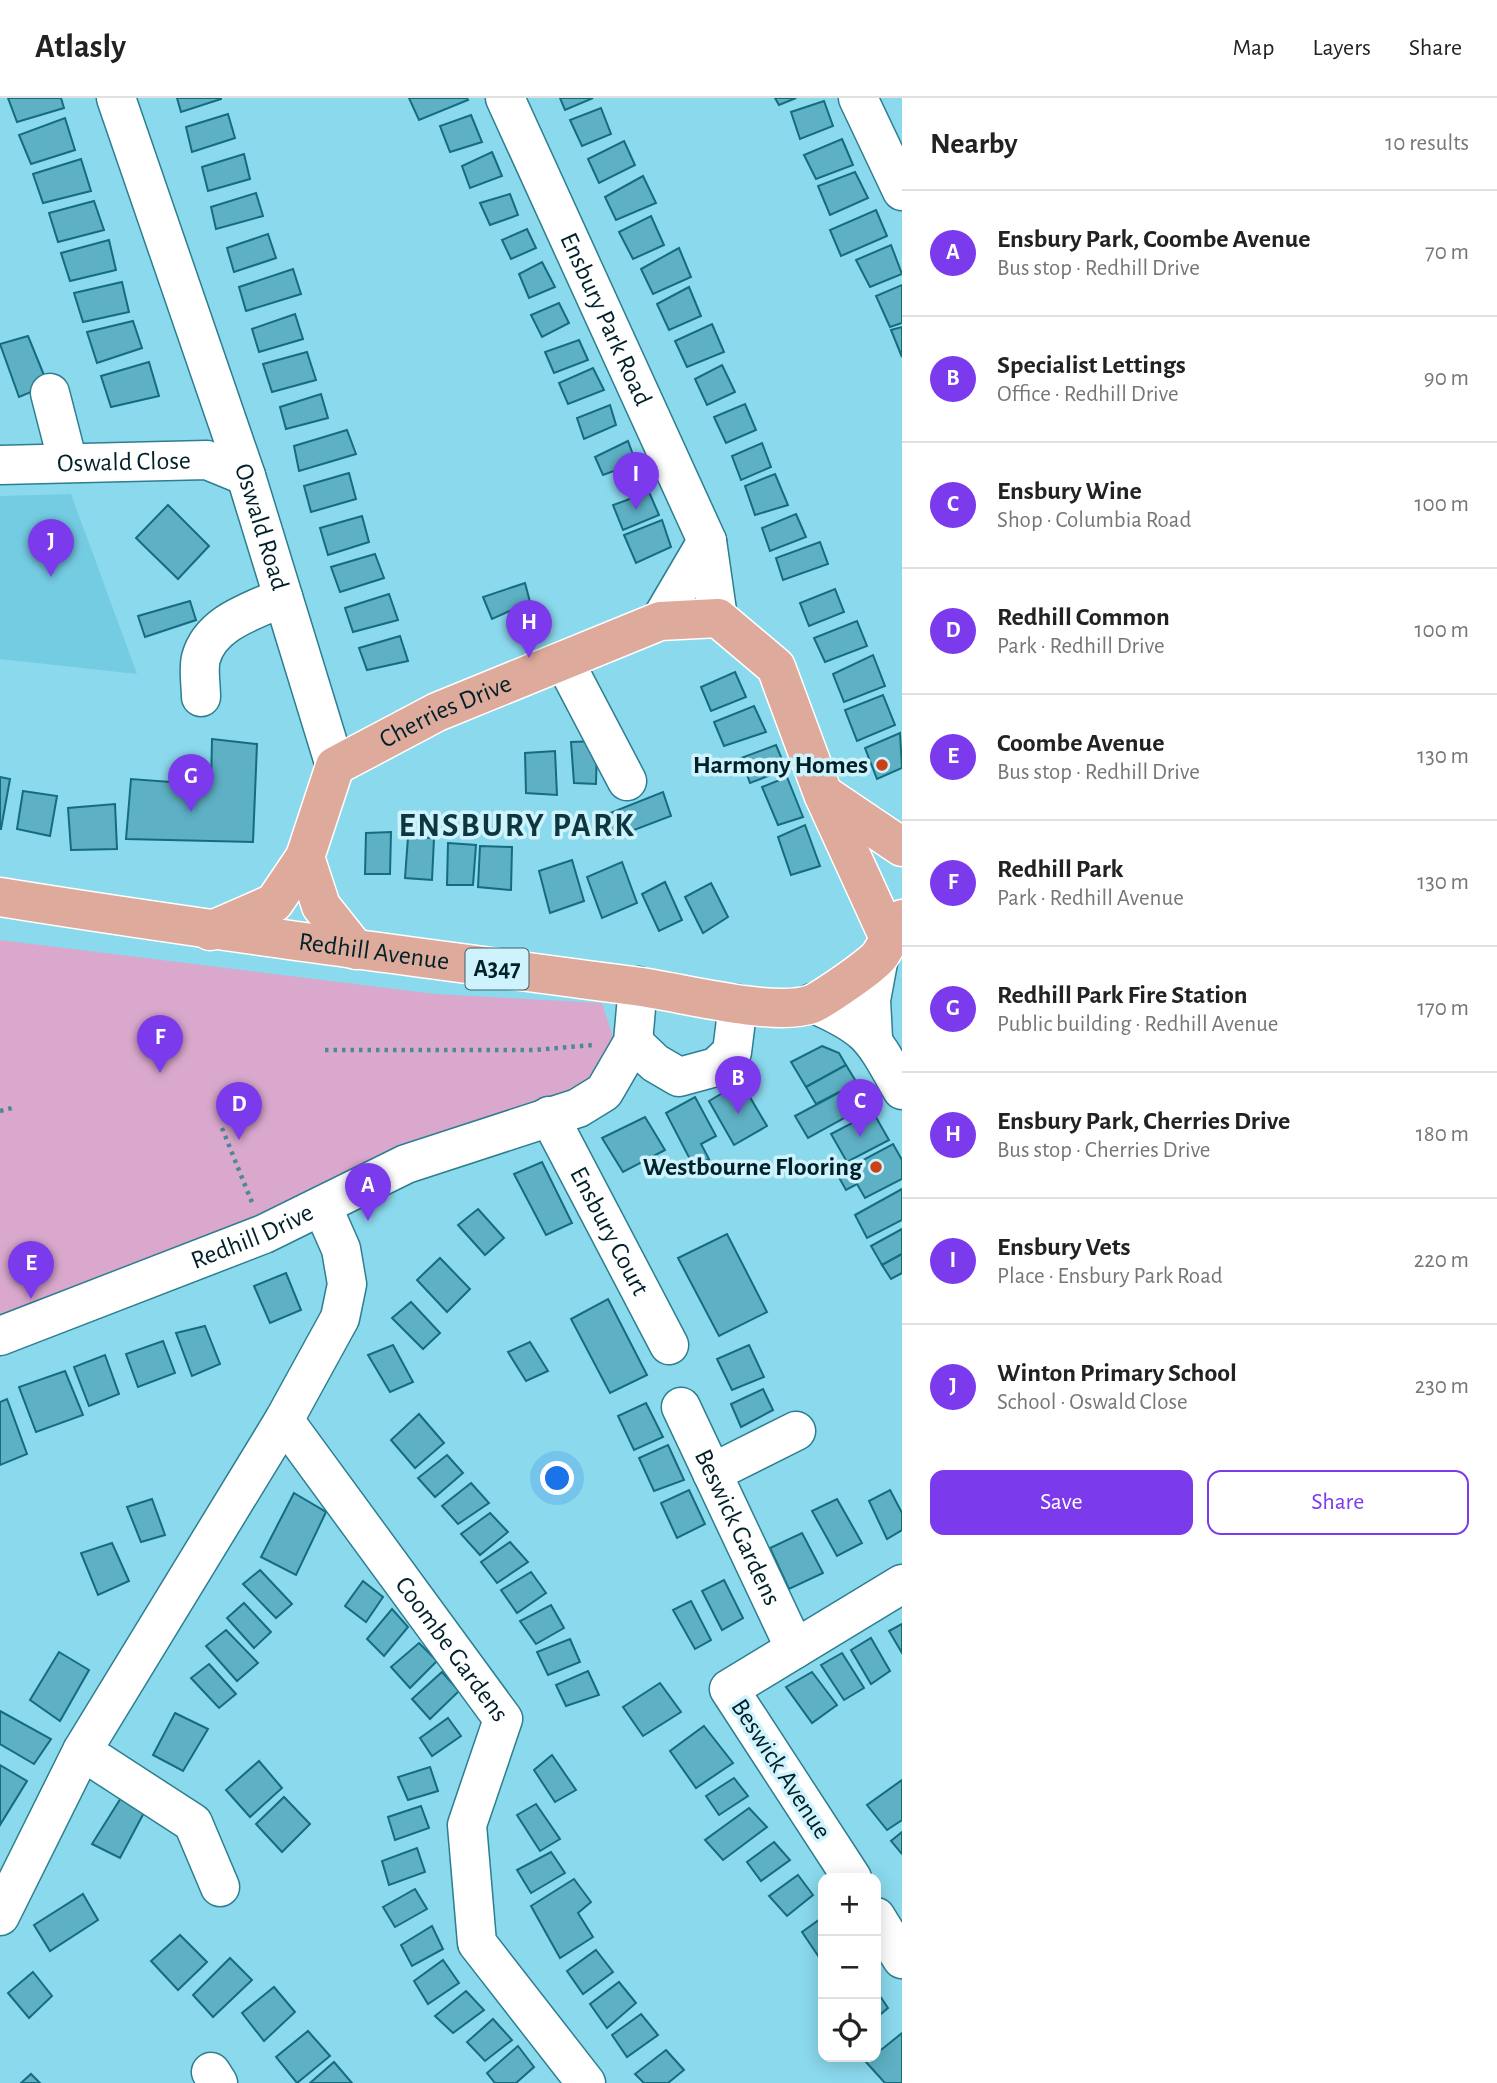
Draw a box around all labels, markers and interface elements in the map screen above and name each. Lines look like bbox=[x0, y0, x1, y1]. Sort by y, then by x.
text: Atlasly bbox=[35, 31, 126, 64]
text: Map bbox=[1232, 36, 1274, 60]
text: Layers bbox=[1312, 36, 1371, 60]
text: Share bbox=[1409, 36, 1462, 60]
text: Nearby bbox=[930, 129, 1018, 159]
text: 10 results bbox=[1385, 132, 1469, 155]
text: Ensbury Park, Coombe Avenue bbox=[997, 226, 1311, 252]
street label: Ensbury Park Road bbox=[555, 229, 656, 409]
text: A bbox=[946, 241, 960, 264]
text: 70 m bbox=[1425, 241, 1469, 264]
text: Bus stop · Redhill Drive bbox=[997, 257, 1200, 280]
text: Specialist Lettings bbox=[997, 352, 1186, 378]
text: B bbox=[946, 367, 960, 390]
text: 90 m bbox=[1424, 367, 1469, 390]
text: Office · Redhill Drive bbox=[997, 383, 1179, 406]
street label: Oswald Close bbox=[57, 447, 191, 477]
pin: I bbox=[613, 452, 659, 510]
street label: Oswald Road bbox=[230, 460, 293, 593]
text: Ensbury Wine bbox=[997, 478, 1142, 504]
text: C bbox=[947, 493, 959, 516]
text: 100 m bbox=[1415, 493, 1469, 516]
text: Shop · Columbia Road bbox=[997, 509, 1191, 532]
pin: J bbox=[28, 519, 74, 577]
pin: H bbox=[506, 600, 552, 658]
text: Redhill Common bbox=[997, 604, 1170, 630]
text: D bbox=[945, 619, 961, 642]
text: 100 m bbox=[1415, 619, 1469, 642]
text: Park · Redhill Drive bbox=[997, 635, 1165, 658]
street label: Cherries Drive bbox=[375, 670, 515, 753]
text: Coombe Avenue bbox=[997, 730, 1164, 756]
text: E bbox=[947, 745, 959, 768]
text: 130 m bbox=[1417, 745, 1469, 768]
place label: Harmony Homes bbox=[693, 752, 868, 778]
pin: G bbox=[168, 754, 214, 812]
marker: Harmony Homes bbox=[874, 757, 890, 773]
text: Bus stop · Redhill Drive bbox=[997, 761, 1200, 784]
district label: ENSBURY PARK bbox=[398, 810, 636, 843]
text: Redhill Park bbox=[997, 856, 1124, 882]
text: F bbox=[948, 871, 958, 894]
text: 130 m bbox=[1417, 871, 1469, 894]
text: Park · Redhill Avenue bbox=[997, 887, 1184, 910]
street label: Redhill Avenue bbox=[297, 928, 451, 975]
road number: A347 bbox=[466, 948, 528, 990]
text: Redhill Park Fire Station bbox=[997, 982, 1248, 1008]
text: G bbox=[946, 997, 960, 1020]
text: 170 m bbox=[1417, 997, 1469, 1020]
text: Public building · Redhill Avenue bbox=[997, 1013, 1278, 1036]
pin: F bbox=[137, 1015, 183, 1073]
pin: B bbox=[715, 1056, 761, 1114]
pin: C bbox=[837, 1079, 883, 1137]
pin: D bbox=[216, 1082, 262, 1140]
text: Ensbury Park, Cherries Drive bbox=[997, 1108, 1290, 1134]
text: H bbox=[945, 1123, 961, 1146]
text: 180 m bbox=[1416, 1123, 1469, 1146]
text: Bus stop · Cherries Drive bbox=[997, 1139, 1210, 1162]
place label: Westbourne Flooring bbox=[643, 1154, 863, 1180]
marker: Westbourne Flooring bbox=[868, 1159, 884, 1175]
pin: A bbox=[345, 1163, 391, 1221]
street label: Ensbury Court bbox=[565, 1163, 654, 1300]
street label: Redhill Drive bbox=[187, 1199, 317, 1274]
text: Ensbury Vets bbox=[997, 1234, 1131, 1260]
pin: E bbox=[8, 1241, 54, 1299]
text: I bbox=[950, 1249, 956, 1272]
text: 220 m bbox=[1414, 1249, 1469, 1272]
text: Place · Ensbury Park Road bbox=[997, 1265, 1223, 1288]
text: Winton Primary School bbox=[997, 1360, 1237, 1386]
text: J bbox=[949, 1375, 957, 1398]
text: 230 m bbox=[1415, 1375, 1469, 1398]
text: School · Oswald Close bbox=[997, 1391, 1188, 1414]
street label: Beswick Gardens bbox=[690, 1445, 786, 1609]
your location bbox=[540, 1461, 574, 1495]
button: Save bbox=[930, 1470, 1193, 1535]
button: Share bbox=[1207, 1470, 1469, 1535]
street label: Coombe Gardens bbox=[390, 1572, 513, 1726]
street label: Beswick Avenue bbox=[726, 1694, 836, 1844]
map controls bbox=[818, 1873, 881, 2062]
button: + bbox=[818, 1873, 881, 1936]
button: − bbox=[818, 1936, 881, 1999]
button: locate bbox=[818, 1999, 881, 2062]

